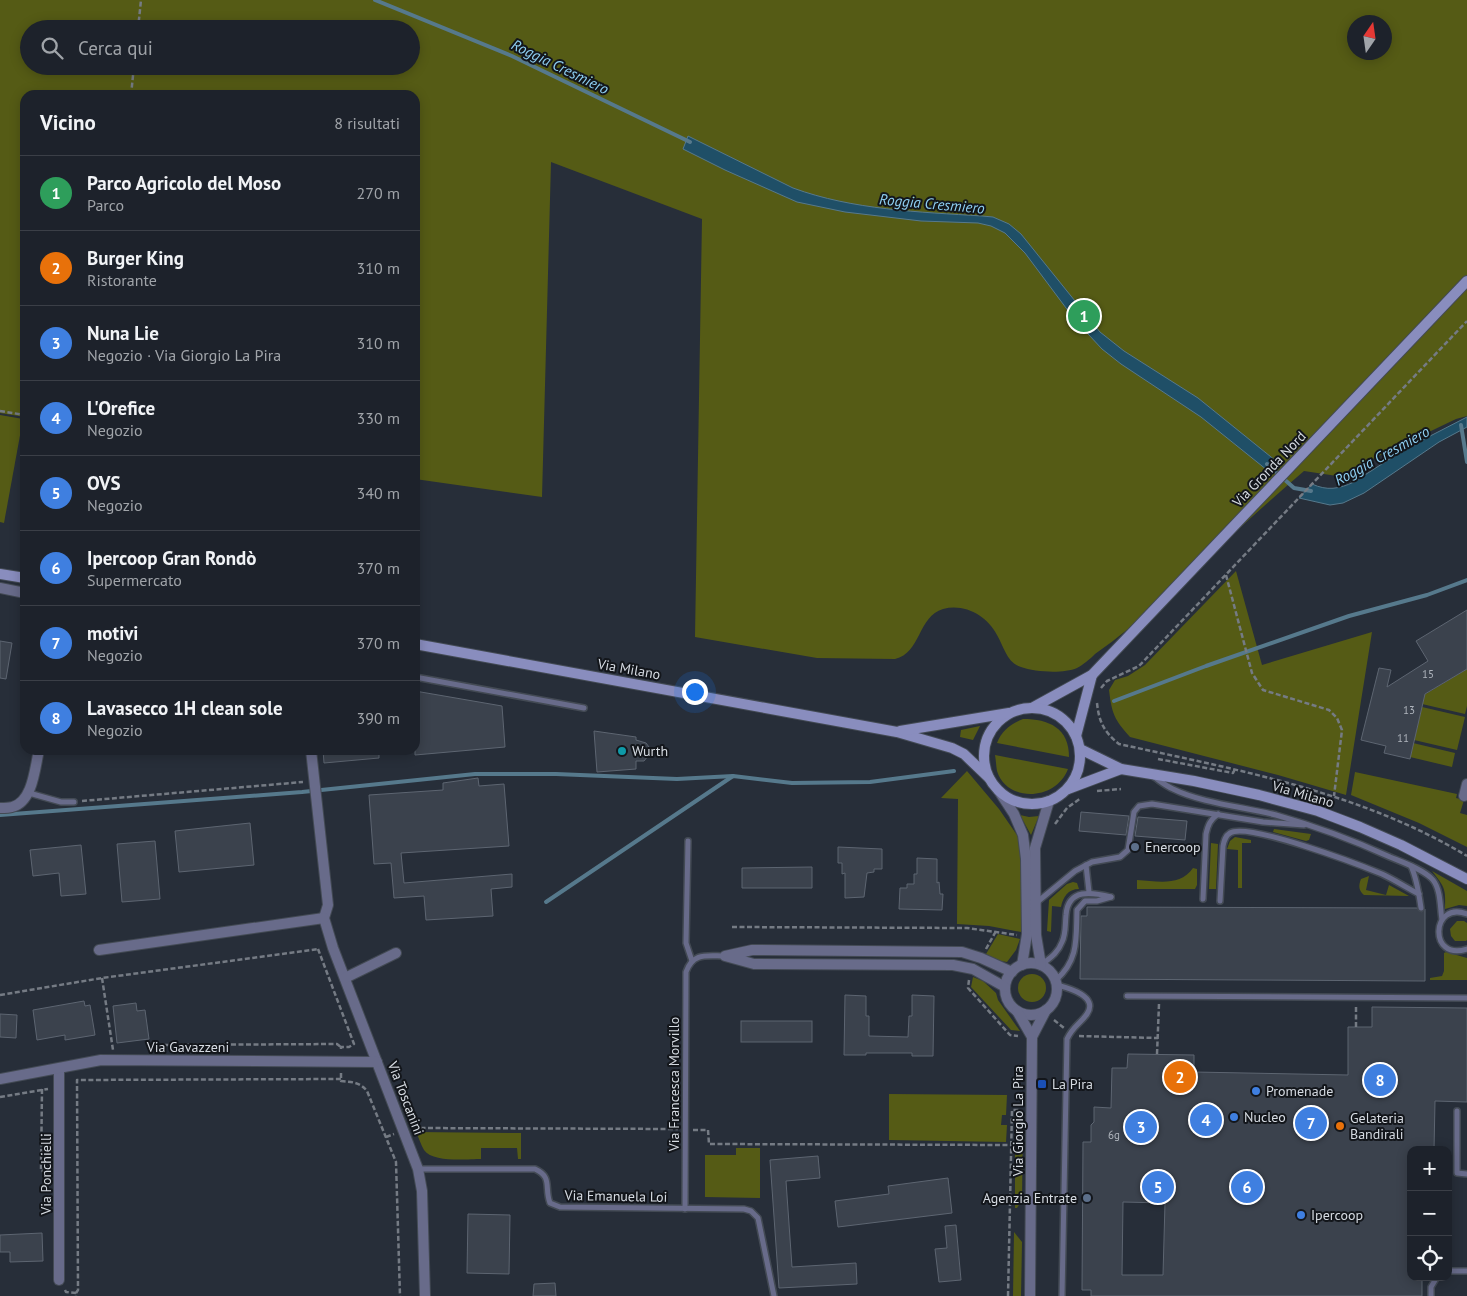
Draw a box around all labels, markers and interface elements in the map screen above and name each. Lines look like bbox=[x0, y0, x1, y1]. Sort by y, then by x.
north arrow bbox=[1347, 15, 1392, 60]
search box bbox=[20, 20, 420, 75]
icon: search bbox=[38, 34, 66, 62]
water label: Roggia Cresmiero bbox=[508, 35, 612, 98]
text: Cerca qui bbox=[78, 36, 153, 60]
text: Vicino bbox=[40, 109, 96, 136]
text: 8 risultati bbox=[334, 113, 400, 133]
text: Parco Agricolo del Moso bbox=[87, 171, 281, 195]
text: 1 bbox=[51, 183, 61, 203]
text: 270 m bbox=[357, 183, 400, 203]
water label: Roggia Cresmiero bbox=[878, 189, 986, 218]
text: Parco bbox=[87, 195, 124, 215]
text: Burger King bbox=[87, 246, 184, 270]
text: 2 bbox=[51, 258, 61, 278]
text: 310 m bbox=[357, 258, 400, 278]
text: Ristorante bbox=[87, 270, 157, 290]
pin: 1 bbox=[1068, 297, 1100, 335]
text: Nuna Lie bbox=[87, 321, 159, 345]
text: 3 bbox=[51, 333, 61, 353]
text: 310 m bbox=[357, 333, 400, 353]
text: Negozio · Via Giorgio La Pira bbox=[87, 345, 281, 365]
text: L'Orefice bbox=[87, 396, 155, 420]
text: 4 bbox=[51, 408, 61, 428]
text: 330 m bbox=[357, 408, 400, 428]
text: Negozio bbox=[87, 420, 143, 440]
water label: Roggia Cresmiero bbox=[1331, 422, 1433, 490]
street label: Via Gronda Nord bbox=[1228, 427, 1310, 511]
text: OVS bbox=[87, 471, 121, 495]
text: 5 bbox=[51, 483, 61, 503]
text: 340 m bbox=[357, 483, 400, 503]
text: Negozio bbox=[87, 495, 143, 515]
text: Ipercoop Gran Rondò bbox=[87, 546, 256, 570]
text: 6 bbox=[51, 558, 61, 578]
text: 370 m bbox=[357, 558, 400, 578]
text: Supermercato bbox=[87, 570, 182, 590]
text: motivi bbox=[87, 621, 138, 645]
text: 7 bbox=[51, 633, 61, 653]
text: 370 m bbox=[357, 633, 400, 653]
text: Negozio bbox=[87, 645, 143, 665]
street label: Via Milano bbox=[595, 654, 662, 683]
house number: 15 bbox=[1422, 667, 1434, 681]
your location bbox=[682, 679, 708, 705]
text: Lavasecco 1H clean sole bbox=[87, 696, 283, 720]
house number: 13 bbox=[1403, 703, 1415, 717]
text: 8 bbox=[51, 708, 61, 728]
text: 390 m bbox=[357, 708, 400, 728]
text: Negozio bbox=[87, 720, 143, 740]
house number: 11 bbox=[1397, 731, 1409, 745]
place label: Wurth bbox=[632, 742, 668, 760]
marker: Wurth bbox=[616, 745, 628, 757]
street label: Via Milano bbox=[1269, 776, 1336, 811]
place label: Enercoop bbox=[1145, 838, 1201, 856]
marker: Enercoop bbox=[1129, 841, 1141, 853]
street label: Via Francesca Morvillo bbox=[665, 1017, 683, 1152]
street label: Via Gavazzeni bbox=[146, 1038, 229, 1056]
street label: Via Toscanini bbox=[383, 1058, 428, 1137]
pin: 2 bbox=[1164, 1058, 1196, 1096]
pin: 8 bbox=[1364, 1061, 1396, 1099]
street label: Via Giorgio La Pira bbox=[1009, 1066, 1027, 1177]
place label: La Pira bbox=[1052, 1075, 1093, 1093]
marker: La Pira bbox=[1036, 1078, 1048, 1090]
place label: Promenade bbox=[1266, 1082, 1333, 1100]
marker: Promenade bbox=[1250, 1085, 1262, 1097]
pin: 4 bbox=[1190, 1101, 1222, 1139]
pin: 7 bbox=[1295, 1104, 1327, 1142]
pin: 3 bbox=[1125, 1108, 1157, 1146]
place label: Nucleo bbox=[1244, 1108, 1286, 1126]
place label: Gelateria Bandirali bbox=[1350, 1109, 1404, 1143]
marker: Nucleo bbox=[1228, 1111, 1240, 1123]
marker: Gelateria Bandirali bbox=[1334, 1120, 1346, 1132]
house number: 6g bbox=[1108, 1128, 1120, 1142]
street label: Via Ponchielli bbox=[37, 1133, 55, 1216]
map controls bbox=[1407, 1146, 1452, 1281]
button: + bbox=[1407, 1146, 1452, 1191]
pin: 5 bbox=[1142, 1168, 1174, 1206]
pin: 6 bbox=[1231, 1168, 1263, 1206]
street label: Via Emanuela Loi bbox=[563, 1186, 668, 1206]
place label: Agenzia Entrate bbox=[983, 1189, 1077, 1207]
button: − bbox=[1407, 1191, 1452, 1236]
marker: Agenzia Entrate bbox=[1081, 1192, 1093, 1204]
place label: Ipercoop bbox=[1311, 1206, 1363, 1224]
marker: Ipercoop bbox=[1295, 1209, 1307, 1221]
button: locate bbox=[1407, 1236, 1452, 1281]

